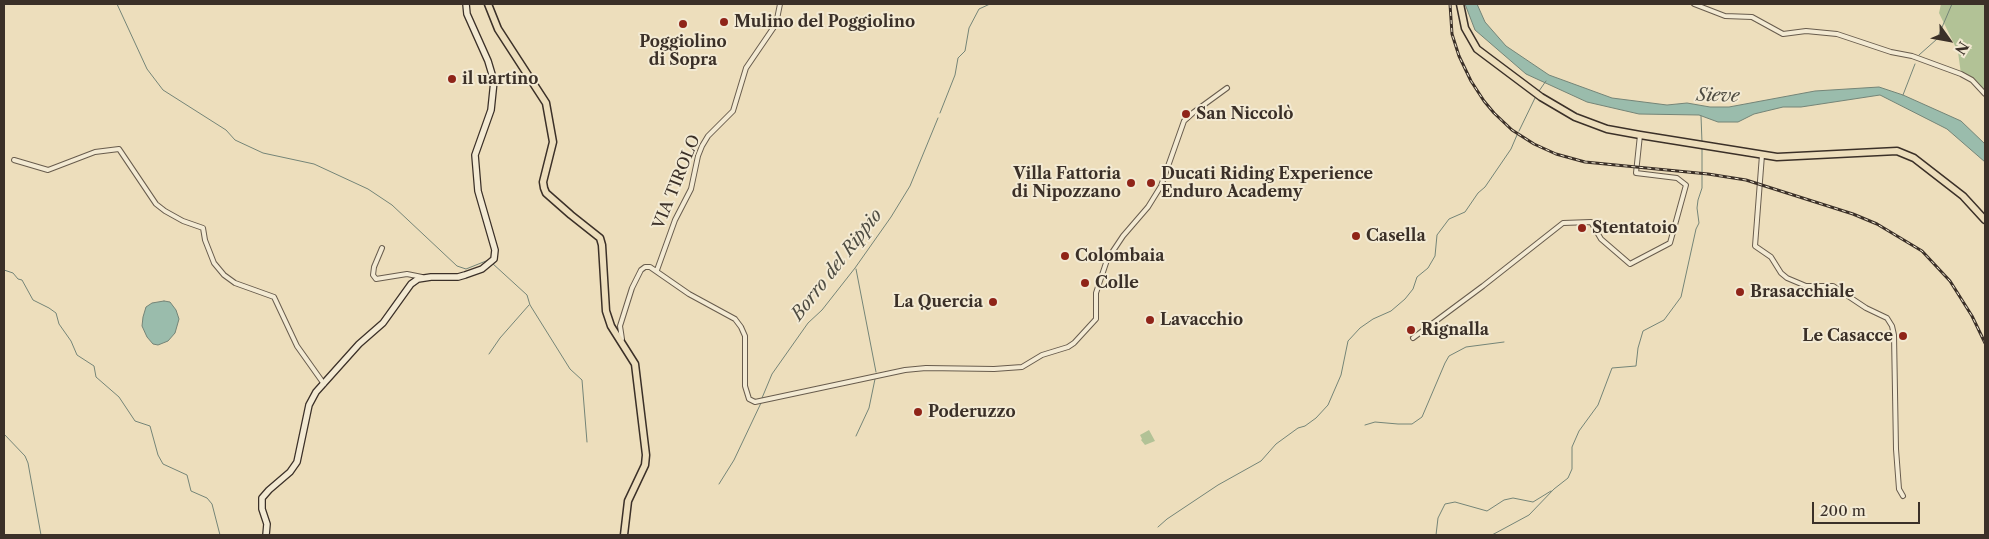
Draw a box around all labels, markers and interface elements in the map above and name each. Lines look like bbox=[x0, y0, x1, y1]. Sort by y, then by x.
place label: Mulino del Poggiolino bbox=[734, 12, 915, 32]
north arrow bbox=[1924, 15, 1974, 65]
marker: Mulino del Poggiolino bbox=[718, 16, 730, 28]
marker: Poggiolino di Sopra bbox=[677, 18, 689, 30]
place label: Poggiolino di Sopra bbox=[639, 32, 727, 70]
text: N bbox=[1951, 38, 1973, 58]
place label: il uartino bbox=[462, 69, 538, 89]
marker: il uartino bbox=[446, 73, 458, 85]
water label: Sieve bbox=[1696, 85, 1740, 107]
place label: San Niccolò bbox=[1196, 104, 1293, 124]
marker: San Niccolò bbox=[1180, 108, 1192, 120]
street label: VIA TIROLO bbox=[649, 132, 705, 232]
place label: Villa Fattoria di Nipozzano bbox=[1012, 164, 1121, 202]
place label: Ducati Riding Experience Enduro Academy bbox=[1161, 164, 1373, 202]
marker: Villa Fattoria di Nipozzano bbox=[1125, 177, 1137, 189]
marker: Ducati Riding Experience Enduro Academy bbox=[1145, 177, 1157, 189]
water label: Borro del Rippio bbox=[787, 205, 887, 325]
place label: Stentatoio bbox=[1592, 218, 1677, 238]
marker: Stentatoio bbox=[1576, 222, 1588, 234]
place label: Casella bbox=[1366, 226, 1426, 246]
marker: Casella bbox=[1350, 230, 1362, 242]
place label: Colombaia bbox=[1075, 246, 1164, 266]
marker: Colombaia bbox=[1059, 250, 1071, 262]
place label: Colle bbox=[1095, 273, 1139, 293]
marker: Colle bbox=[1079, 277, 1091, 289]
place label: Brasacchiale bbox=[1750, 282, 1854, 302]
marker: Brasacchiale bbox=[1734, 286, 1746, 298]
place label: La Quercia bbox=[893, 292, 983, 312]
marker: La Quercia bbox=[987, 296, 999, 308]
place label: Lavacchio bbox=[1160, 310, 1243, 330]
marker: Lavacchio bbox=[1144, 314, 1156, 326]
place label: Rignalla bbox=[1421, 320, 1489, 340]
marker: Rignalla bbox=[1405, 324, 1417, 336]
place label: Le Casacce bbox=[1802, 326, 1893, 346]
marker: Le Casacce bbox=[1897, 330, 1909, 342]
place label: Poderuzzo bbox=[928, 402, 1016, 422]
marker: Poderuzzo bbox=[912, 406, 924, 418]
scale bar bbox=[1814, 492, 1922, 524]
text: 200 m bbox=[1820, 501, 1866, 520]

